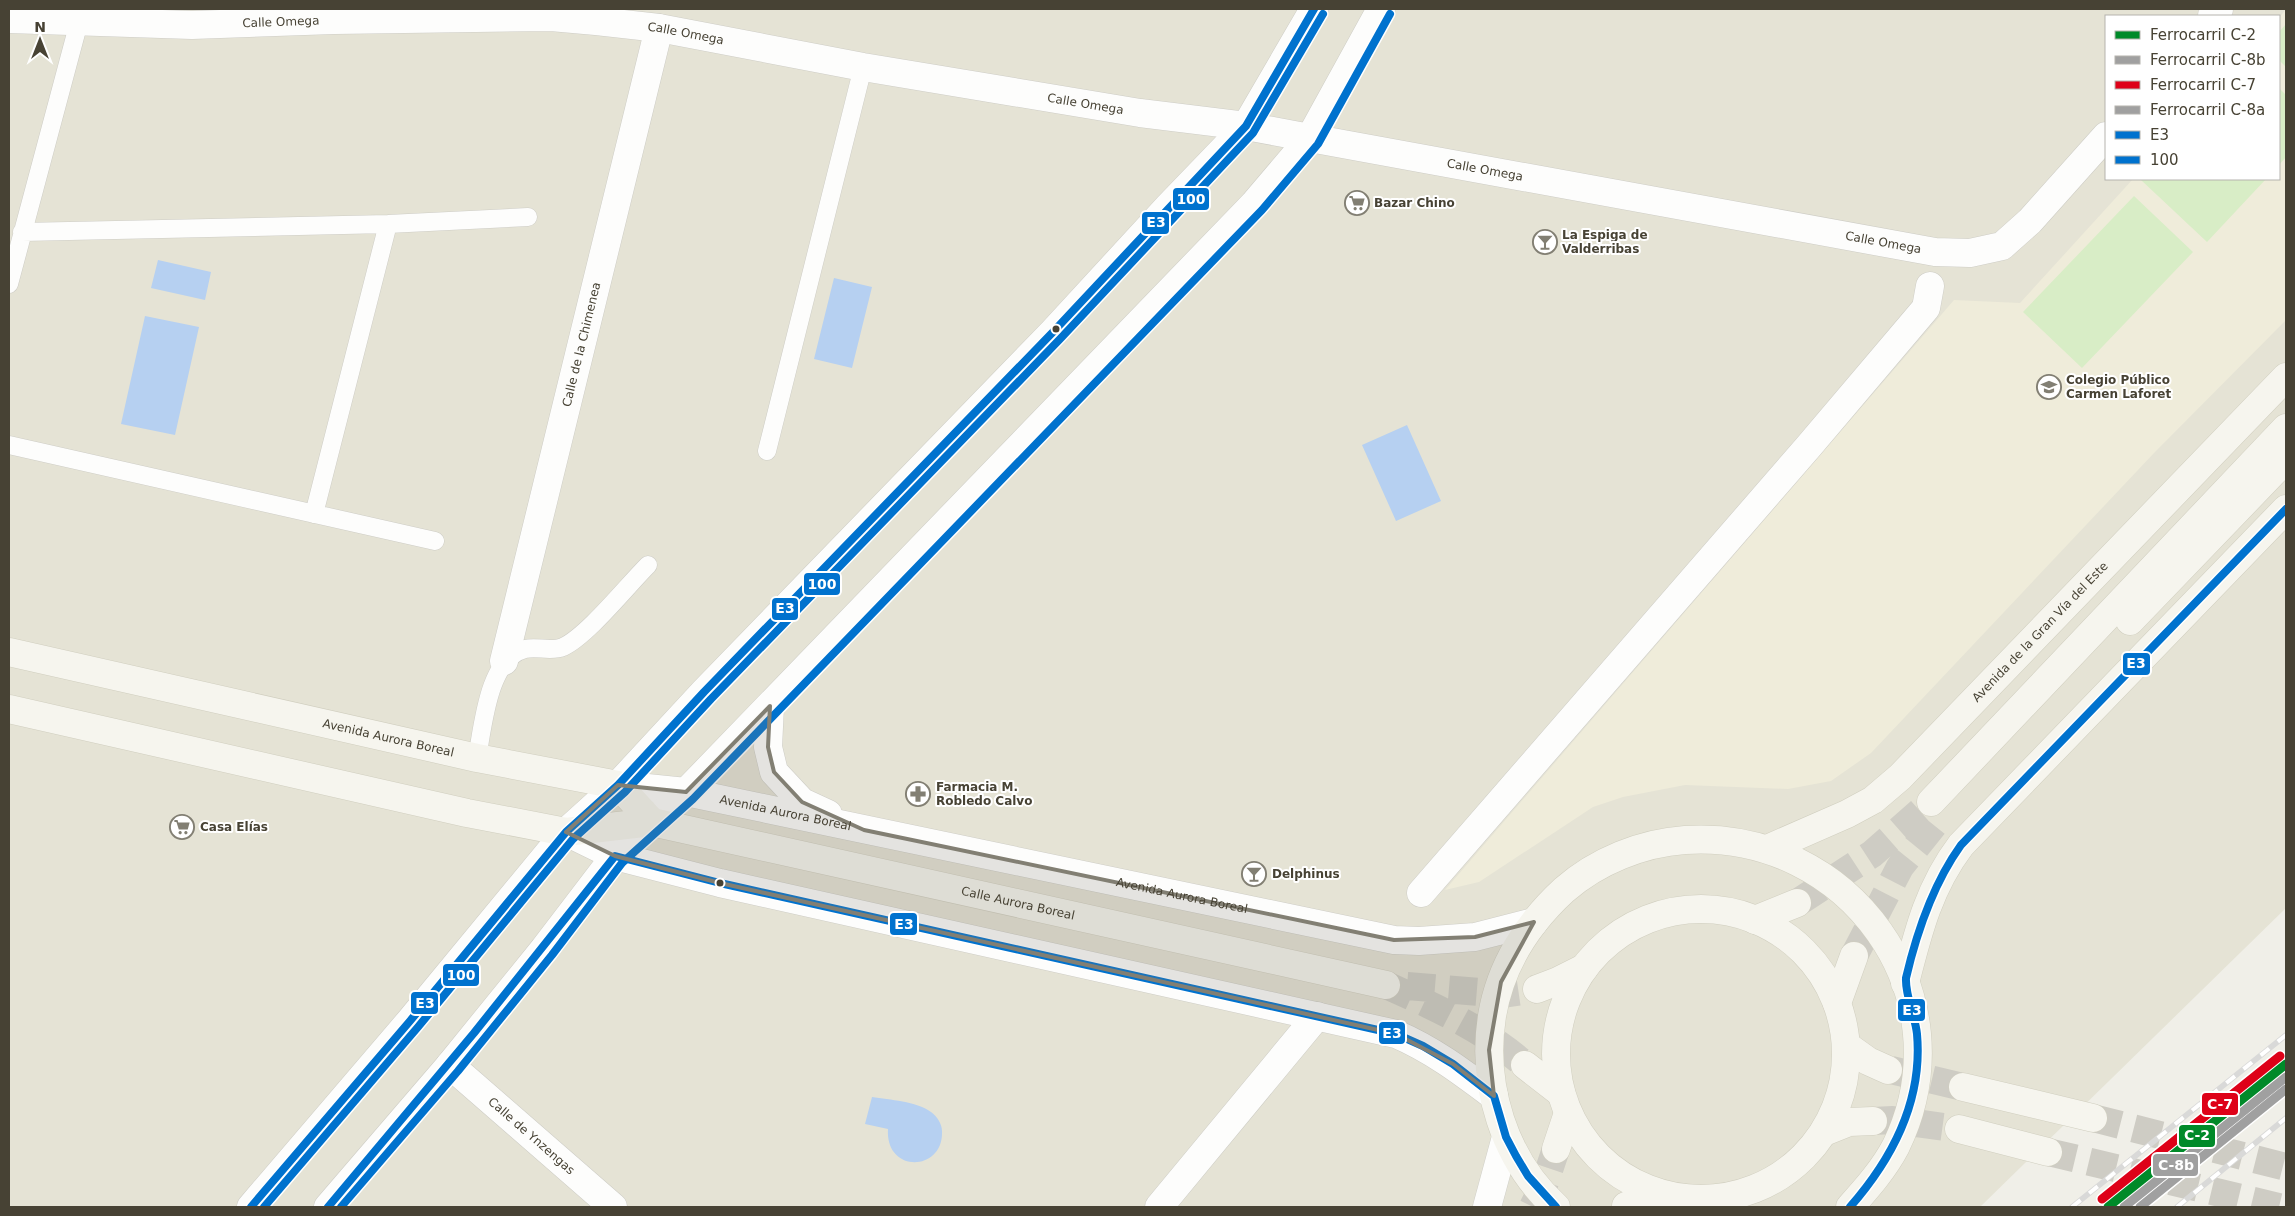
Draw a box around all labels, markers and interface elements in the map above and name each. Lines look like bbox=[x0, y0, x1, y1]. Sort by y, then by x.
street label: Calle Omega bbox=[242, 14, 320, 30]
north arrow bbox=[15, 15, 65, 65]
legend bbox=[2105, 15, 2280, 180]
text: N bbox=[34, 19, 46, 35]
street label: Calle Omega bbox=[647, 20, 725, 47]
text: Ferrocarril C-2 bbox=[2150, 26, 2256, 44]
text: Ferrocarril C-8b bbox=[2150, 51, 2266, 69]
text: Ferrocarril C-7 bbox=[2150, 76, 2256, 94]
street label: Calle Omega bbox=[1046, 91, 1125, 117]
text: Ferrocarril C-8a bbox=[2150, 101, 2265, 119]
text: E3 bbox=[2150, 126, 2169, 144]
text: 100 bbox=[2150, 151, 2179, 169]
street label: Calle Omega bbox=[1446, 156, 1524, 184]
line badge: 100 bbox=[1172, 187, 1210, 211]
supermarket icon: Bazar Chino bbox=[1344, 190, 1370, 216]
text: 100 bbox=[1176, 191, 1206, 207]
place label: Bazar Chino bbox=[1374, 196, 1455, 210]
line badge: E3 bbox=[1141, 211, 1170, 235]
text: E3 bbox=[1146, 214, 1166, 230]
place label: La Espiga de Valderribas bbox=[1562, 228, 1648, 256]
bar icon: La Espiga de Valderribas bbox=[1532, 229, 1558, 255]
street label: Calle Omega bbox=[1844, 229, 1923, 256]
street label: Calle de la Chimenea bbox=[560, 281, 604, 408]
unlabelled marker bbox=[1051, 324, 1061, 334]
place label: Colegio Público Carmen Laforet bbox=[2066, 373, 2171, 401]
school or university icon: Colegio Público Carmen Laforet bbox=[2036, 374, 2062, 400]
street label: Avenida de la Gran Vía del Este bbox=[1969, 559, 2111, 705]
line badge: 100 bbox=[803, 572, 841, 596]
text: 100 bbox=[807, 576, 837, 592]
line badge: E3 bbox=[771, 597, 799, 621]
text: E3 bbox=[775, 600, 795, 616]
line badge: E3 bbox=[2122, 652, 2151, 676]
text: E3 bbox=[2126, 655, 2146, 671]
street label: Avenida Aurora Boreal bbox=[321, 716, 455, 760]
place label: Farmacia M. Robledo Calvo bbox=[936, 780, 1032, 808]
pharmacy icon: Farmacia M. Robledo Calvo bbox=[905, 781, 931, 807]
street label: Avenida Aurora Boreal bbox=[718, 792, 853, 833]
supermarket icon: Casa Elías bbox=[169, 814, 195, 840]
place label: Casa Elías bbox=[200, 820, 268, 834]
bar icon: Delphinus bbox=[1241, 861, 1267, 887]
place label: Delphinus bbox=[1272, 867, 1340, 881]
street label: Avenida Aurora Boreal bbox=[1115, 875, 1249, 916]
unlabelled marker bbox=[715, 878, 725, 888]
street label: Calle Aurora Boreal bbox=[960, 884, 1076, 923]
line badge: E3 bbox=[889, 912, 918, 936]
text: E3 bbox=[894, 916, 914, 932]
line badge: 100 bbox=[442, 963, 480, 987]
text: 100 bbox=[446, 967, 476, 983]
line badge: E3 bbox=[410, 991, 439, 1015]
text: E3 bbox=[415, 995, 435, 1011]
line badge: E3 bbox=[1897, 998, 1926, 1022]
text: E3 bbox=[1902, 1002, 1922, 1018]
line badge: E3 bbox=[1378, 1021, 1406, 1045]
text: E3 bbox=[1382, 1025, 1402, 1041]
line badge: C-7 bbox=[2201, 1092, 2239, 1116]
street label: Calle de Ynzengas bbox=[485, 1095, 578, 1177]
text: C-7 bbox=[2207, 1096, 2233, 1112]
line badge: C-2 bbox=[2178, 1124, 2216, 1148]
text: C-2 bbox=[2184, 1127, 2210, 1143]
line badge: C-8b bbox=[2152, 1153, 2199, 1177]
text: C-8b bbox=[2158, 1157, 2194, 1173]

